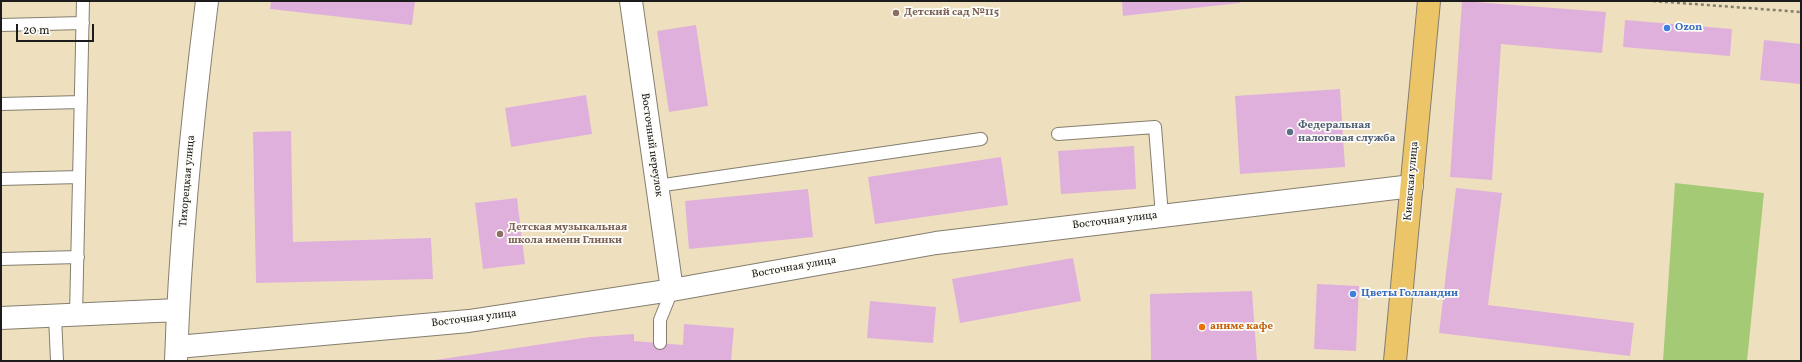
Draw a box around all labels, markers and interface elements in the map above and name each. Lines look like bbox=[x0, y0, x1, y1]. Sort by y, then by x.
place label: Детский сад №115 bbox=[904, 6, 999, 20]
marker: Детский сад №115 bbox=[891, 8, 901, 18]
scale bar bbox=[18, 16, 96, 42]
place label: Ozon bbox=[1675, 21, 1702, 35]
text: 20 m bbox=[23, 23, 50, 39]
marker: Ozon bbox=[1662, 23, 1672, 33]
street label: Восточный переулок bbox=[637, 92, 665, 198]
place label: Федеральная налоговая служба bbox=[1298, 119, 1396, 145]
marker: Федеральная налоговая служба bbox=[1285, 127, 1295, 137]
street label: Тихорецкая улица bbox=[177, 134, 199, 228]
street label: Киевская улица bbox=[1402, 141, 1422, 221]
street label: Восточная улица bbox=[1072, 209, 1158, 233]
place label: Детская музыкальная школа имени Глинки bbox=[508, 221, 627, 247]
marker: Детская музыкальная школа имени Глинки bbox=[495, 229, 505, 239]
street label: Восточная улица bbox=[751, 254, 837, 282]
place label: Цветы Голландии bbox=[1361, 287, 1458, 301]
marker: Цветы Голландии bbox=[1348, 289, 1358, 299]
street label: Восточная улица bbox=[431, 307, 517, 331]
place label: аниме кафе bbox=[1210, 320, 1273, 334]
marker: аниме кафе bbox=[1197, 322, 1207, 332]

